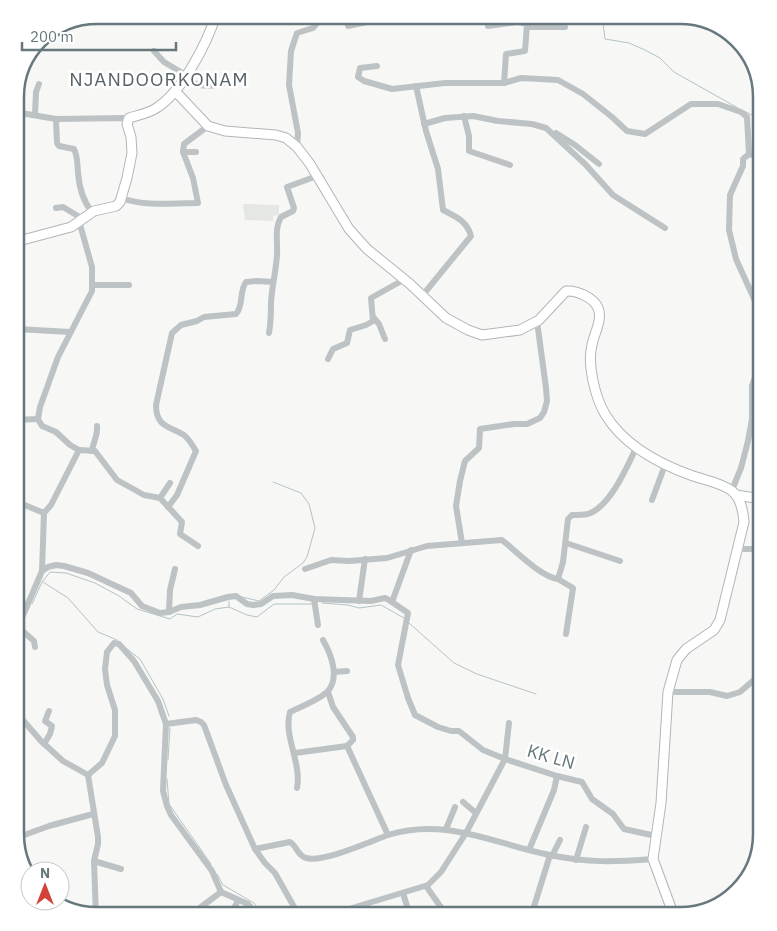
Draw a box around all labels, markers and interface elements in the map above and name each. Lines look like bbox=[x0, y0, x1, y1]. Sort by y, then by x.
scale bar bbox=[22, 20, 176, 52]
text: 200 m bbox=[30, 27, 74, 46]
district label: NJANDOORKONAM bbox=[69, 67, 249, 91]
street label: KK LN bbox=[524, 739, 578, 774]
north arrow bbox=[20, 861, 70, 911]
text: N bbox=[40, 864, 50, 882]

